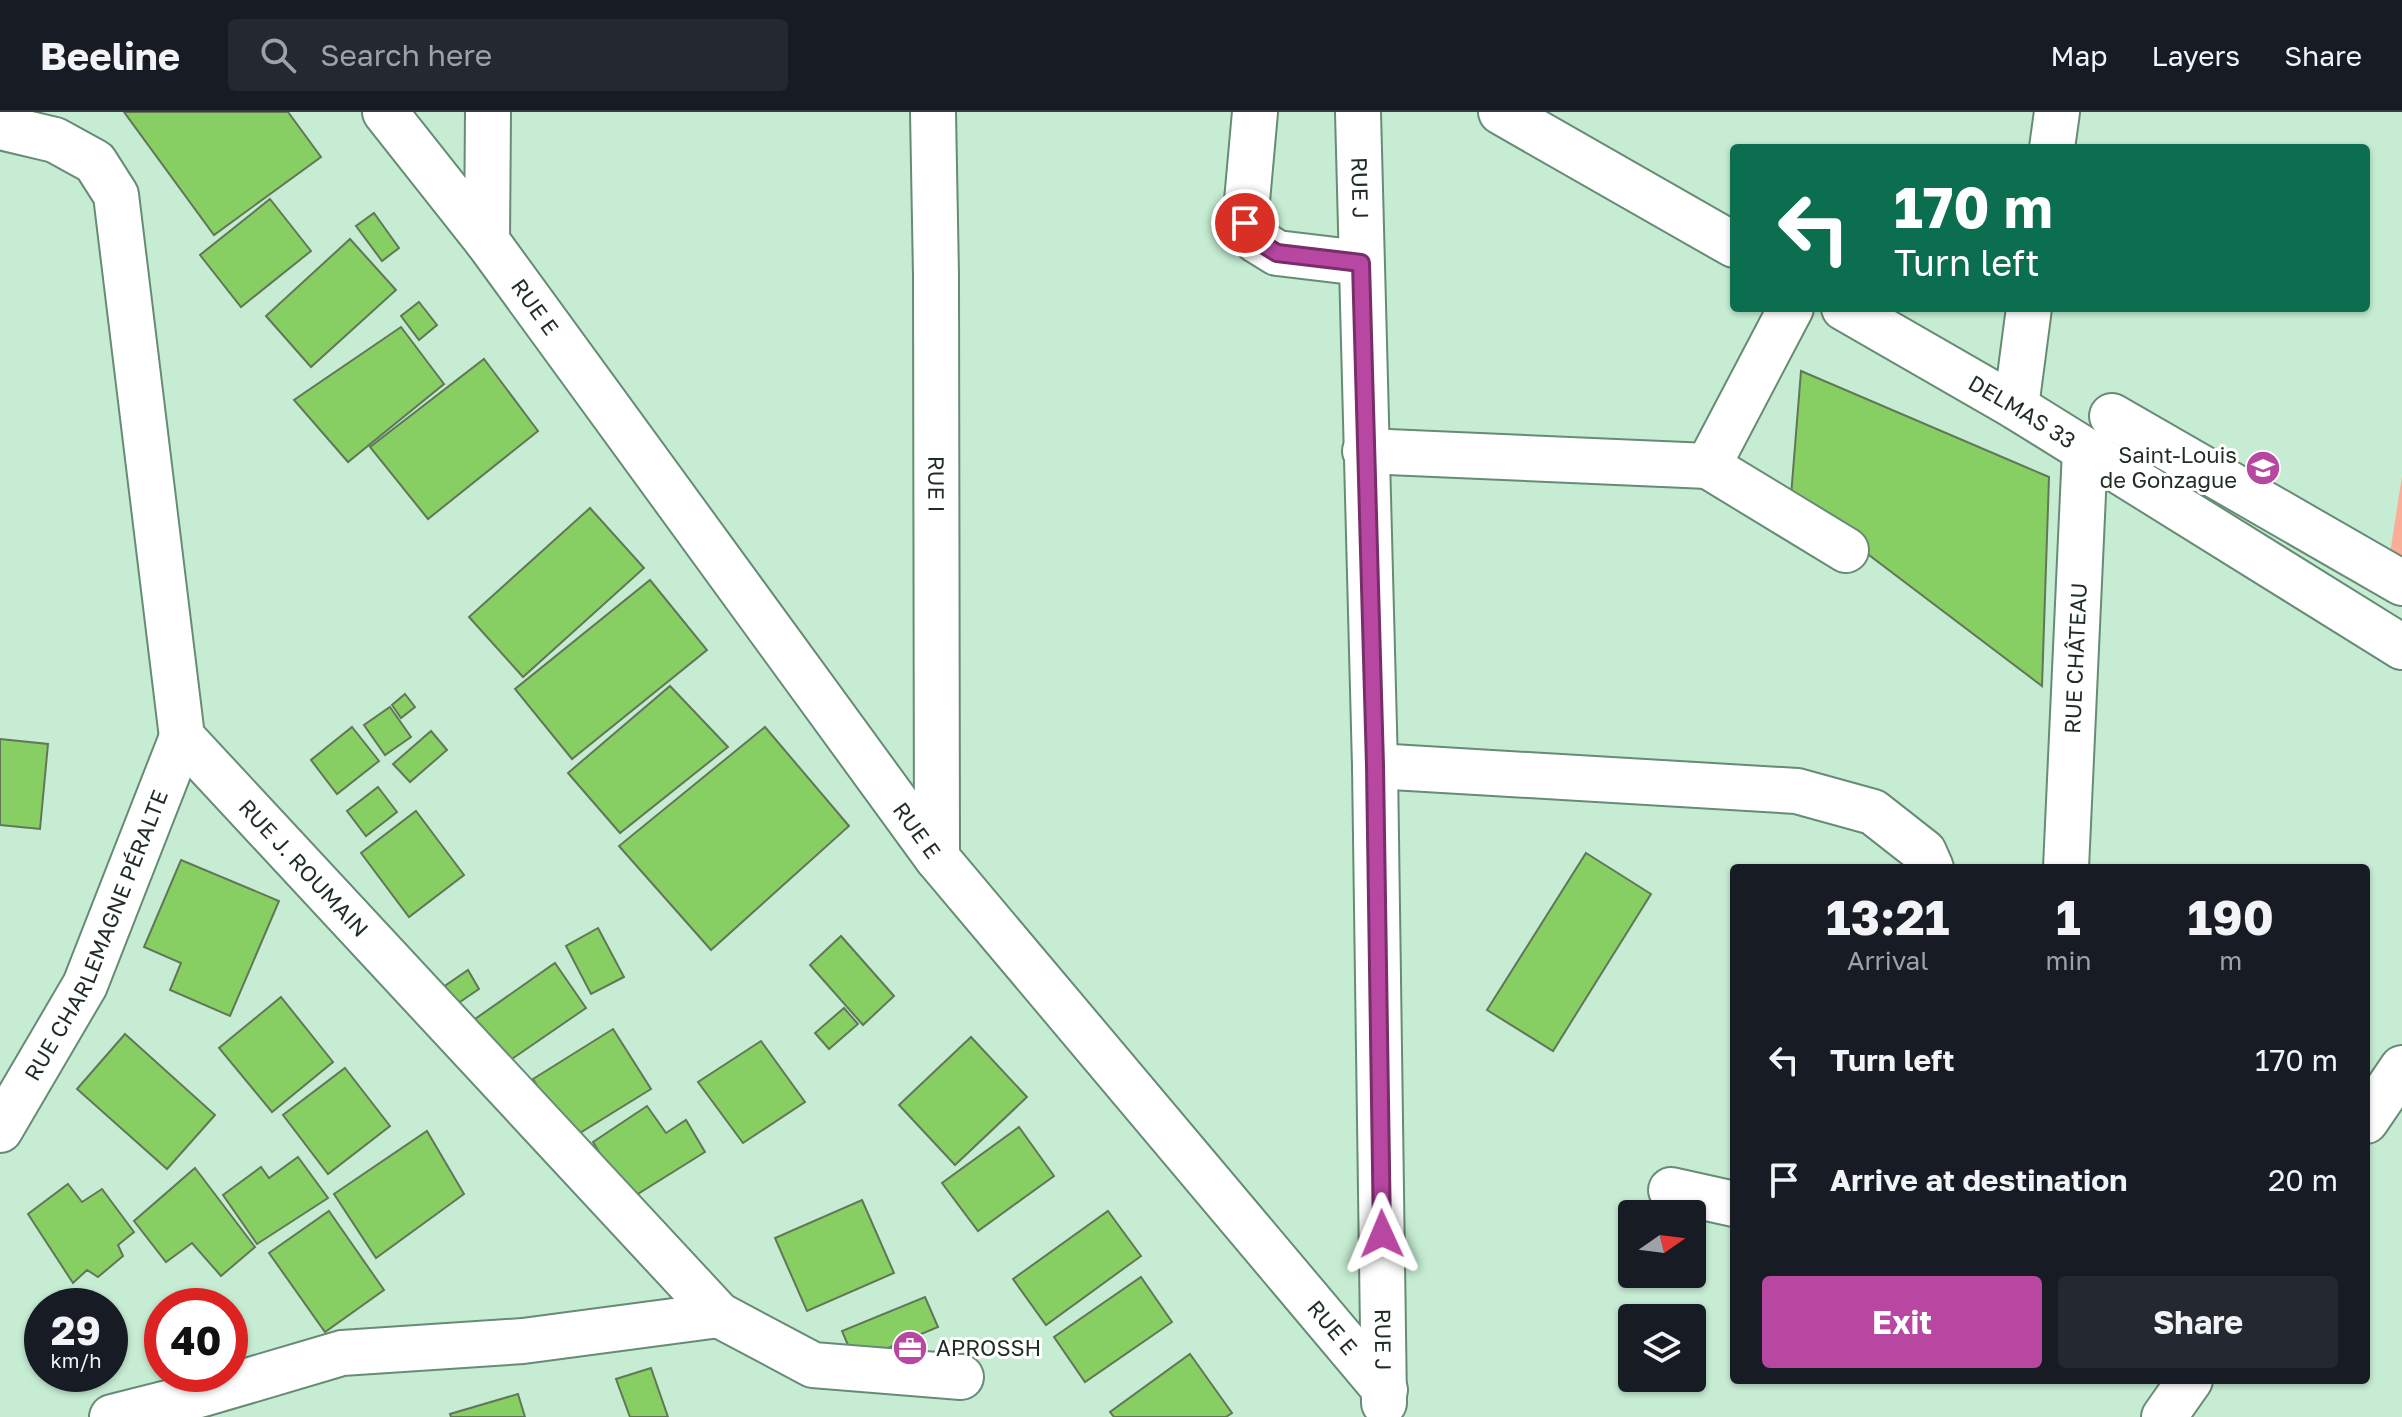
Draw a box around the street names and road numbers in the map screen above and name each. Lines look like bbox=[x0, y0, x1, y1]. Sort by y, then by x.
street label: RUE J bbox=[1346, 157, 1375, 219]
street label: RUE E bbox=[506, 273, 565, 340]
street label: DELMAS 33 bbox=[1964, 369, 2081, 454]
street label: RUE I bbox=[923, 456, 950, 512]
street label: RUE CHÂTEAU bbox=[2058, 582, 2092, 735]
street label: RUE CHARLEMAGNE PÉRALTE bbox=[18, 786, 173, 1085]
street label: RUE J. ROUMAIN bbox=[234, 793, 375, 942]
street label: RUE E bbox=[888, 797, 947, 864]
street label: RUE E bbox=[1302, 1294, 1363, 1360]
street label: RUE J bbox=[1370, 1309, 1398, 1371]

